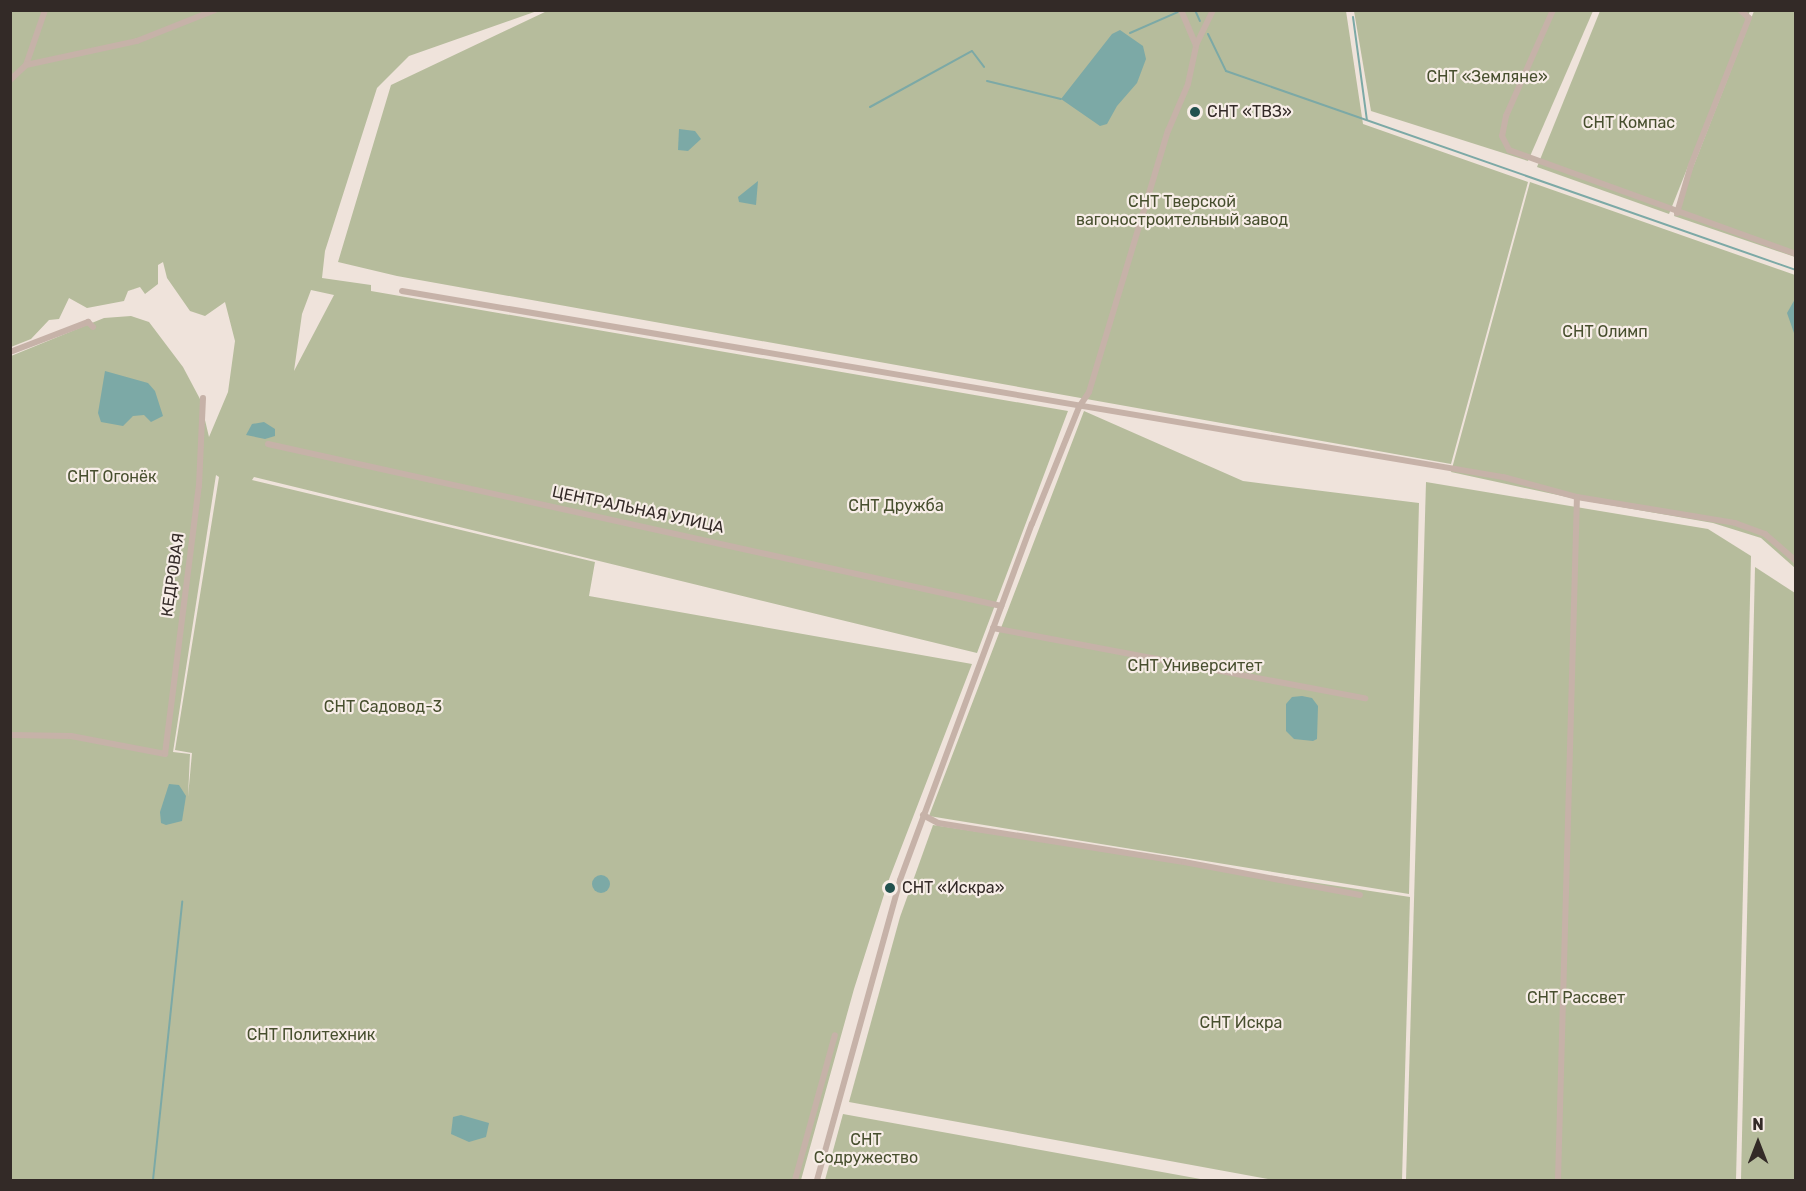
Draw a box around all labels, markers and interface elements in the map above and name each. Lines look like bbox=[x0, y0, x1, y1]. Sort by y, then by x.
park label: СНТ «Земляне» bbox=[1426, 67, 1548, 87]
place label: СНТ «ТВЗ» bbox=[1207, 102, 1292, 122]
marker: СНТ «ТВЗ» bbox=[1188, 105, 1202, 119]
park label: СНТ Компас bbox=[1583, 113, 1675, 133]
park label: СНТ Тверской вагоностроительный завод bbox=[1076, 192, 1288, 230]
park label: СНТ Олимп bbox=[1562, 322, 1648, 342]
park label: СНТ Огонёк bbox=[67, 467, 157, 487]
street label: ЦЕНТРАЛЬНАЯ УЛИЦА bbox=[550, 482, 726, 538]
park label: СНТ Дружба bbox=[848, 496, 944, 516]
street label: КЕДРОВАЯ bbox=[158, 532, 188, 618]
park label: СНТ Университет bbox=[1128, 656, 1262, 676]
park label: СНТ Садовод-3 bbox=[324, 697, 442, 717]
place label: СНТ «Искра» bbox=[902, 878, 1004, 898]
marker: СНТ «Искра» bbox=[883, 881, 897, 895]
park label: СНТ Рассвет bbox=[1527, 988, 1625, 1008]
park label: СНТ Искра bbox=[1200, 1013, 1282, 1033]
park label: СНТ Политехник bbox=[247, 1025, 375, 1045]
north arrow bbox=[1728, 1113, 1788, 1173]
text: N bbox=[1752, 1115, 1764, 1134]
park label: СНТ Содружество bbox=[814, 1130, 918, 1168]

